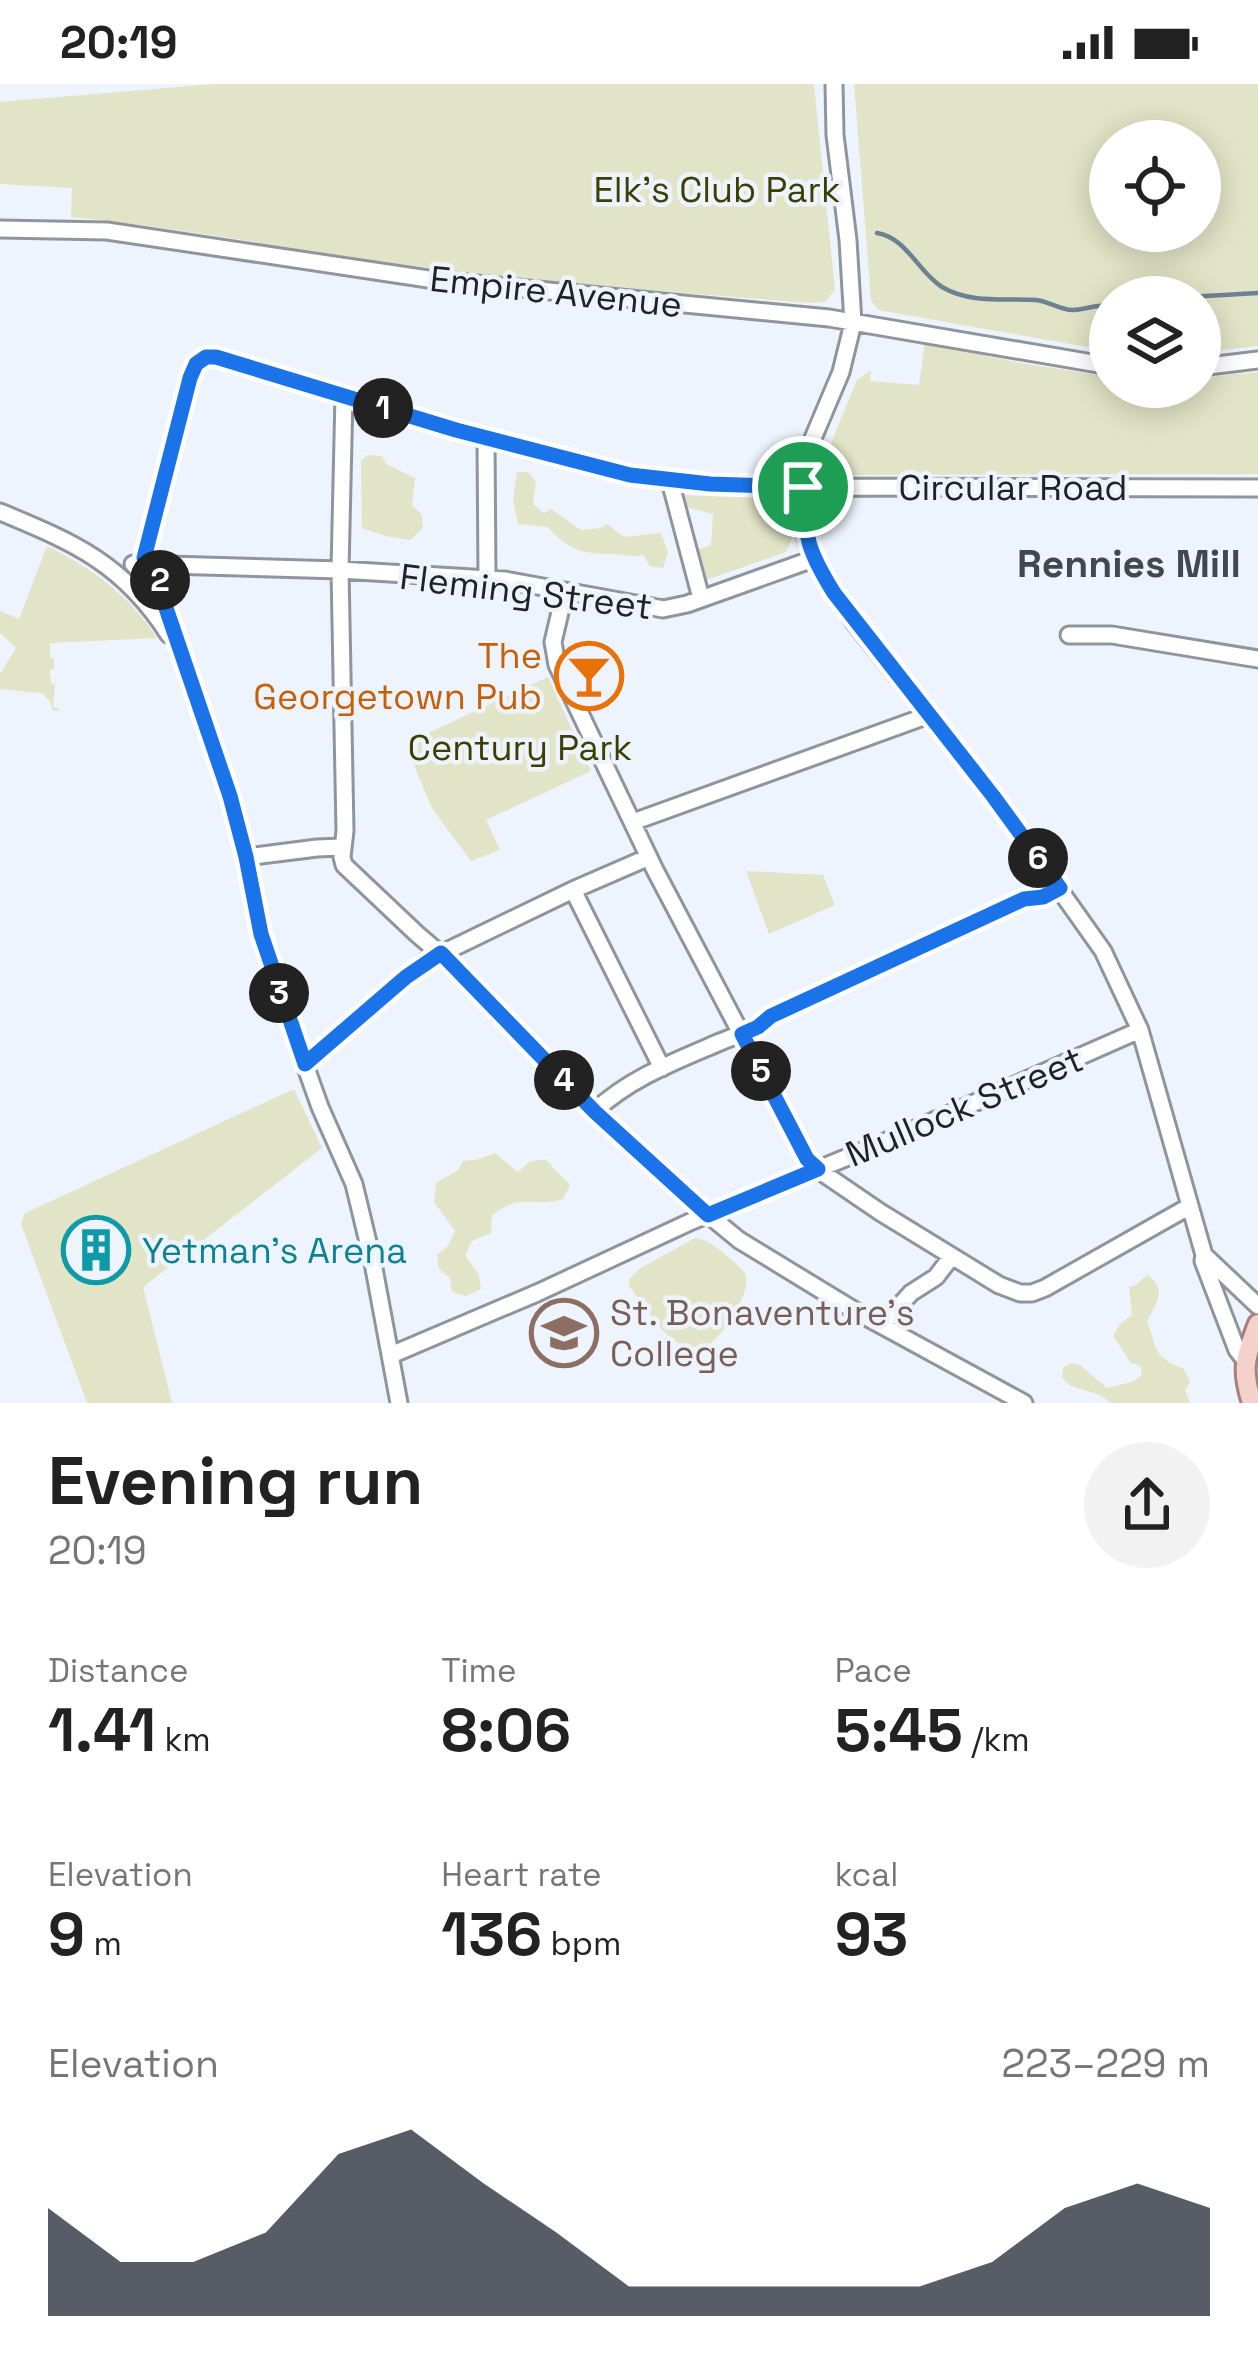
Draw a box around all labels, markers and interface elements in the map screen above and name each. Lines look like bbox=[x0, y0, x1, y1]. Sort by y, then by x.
text: 20:19 bbox=[60, 14, 177, 71]
map controls bbox=[1089, 120, 1221, 408]
button: locate bbox=[1089, 120, 1221, 252]
park label: Elk's Club Park bbox=[594, 167, 840, 213]
street label: Empire Avenue bbox=[427, 256, 684, 328]
button: layers bbox=[1089, 276, 1221, 408]
pin: 1 bbox=[353, 378, 413, 438]
text: 1 bbox=[376, 387, 390, 429]
pin bbox=[752, 436, 854, 538]
icon: arrive bbox=[770, 454, 836, 520]
street label: Circular Road bbox=[898, 465, 1128, 511]
district label: Rennies Mill bbox=[1017, 539, 1241, 588]
pin: 2 bbox=[130, 550, 190, 610]
street label: Fleming Street bbox=[397, 554, 655, 630]
text: 2 bbox=[150, 559, 170, 601]
place label: The Georgetown Pub bbox=[253, 633, 542, 720]
bar icon: The Georgetown Pub bbox=[554, 641, 624, 711]
park label: Century Park bbox=[408, 725, 632, 771]
pin: 6 bbox=[1008, 828, 1068, 888]
text: 6 bbox=[1028, 837, 1048, 879]
pin: 3 bbox=[249, 963, 309, 1023]
text: 3 bbox=[269, 972, 289, 1014]
street label: Mullock Street bbox=[839, 1036, 1090, 1178]
pin: 5 bbox=[731, 1041, 791, 1101]
pin: 4 bbox=[534, 1050, 594, 1110]
text: 5 bbox=[751, 1050, 771, 1092]
text: 4 bbox=[554, 1059, 575, 1101]
building icon: Yetman's Arena bbox=[61, 1215, 131, 1285]
place label: Yetman's Arena bbox=[142, 1228, 407, 1274]
place label: St. Bonaventure's College bbox=[610, 1290, 915, 1377]
school or university icon: St. Bonaventure's College bbox=[529, 1298, 599, 1368]
text: Evening run bbox=[48, 1439, 423, 1523]
button: share bbox=[1084, 1442, 1210, 1568]
text: 20:19 bbox=[48, 1526, 147, 1575]
text: Distance bbox=[48, 1650, 189, 1692]
text: Time bbox=[441, 1650, 516, 1692]
text: Pace bbox=[835, 1650, 912, 1692]
text: 1.41 bbox=[48, 1692, 156, 1769]
text: 8:06 bbox=[441, 1692, 571, 1769]
text: 5:45 bbox=[835, 1692, 963, 1769]
text: km bbox=[156, 1719, 211, 1761]
text: /km bbox=[963, 1719, 1030, 1761]
text: Elevation bbox=[48, 1854, 193, 1896]
text: Heart rate bbox=[441, 1854, 602, 1896]
text: kcal bbox=[835, 1854, 898, 1896]
text: 9 bbox=[48, 1896, 85, 1973]
text: 136 bbox=[441, 1896, 542, 1973]
text: 93 bbox=[835, 1896, 908, 1973]
text: m bbox=[85, 1923, 122, 1965]
text: bpm bbox=[542, 1923, 621, 1965]
text: Elevation bbox=[48, 2039, 219, 2088]
text: 223–229 m bbox=[1002, 2039, 1210, 2088]

